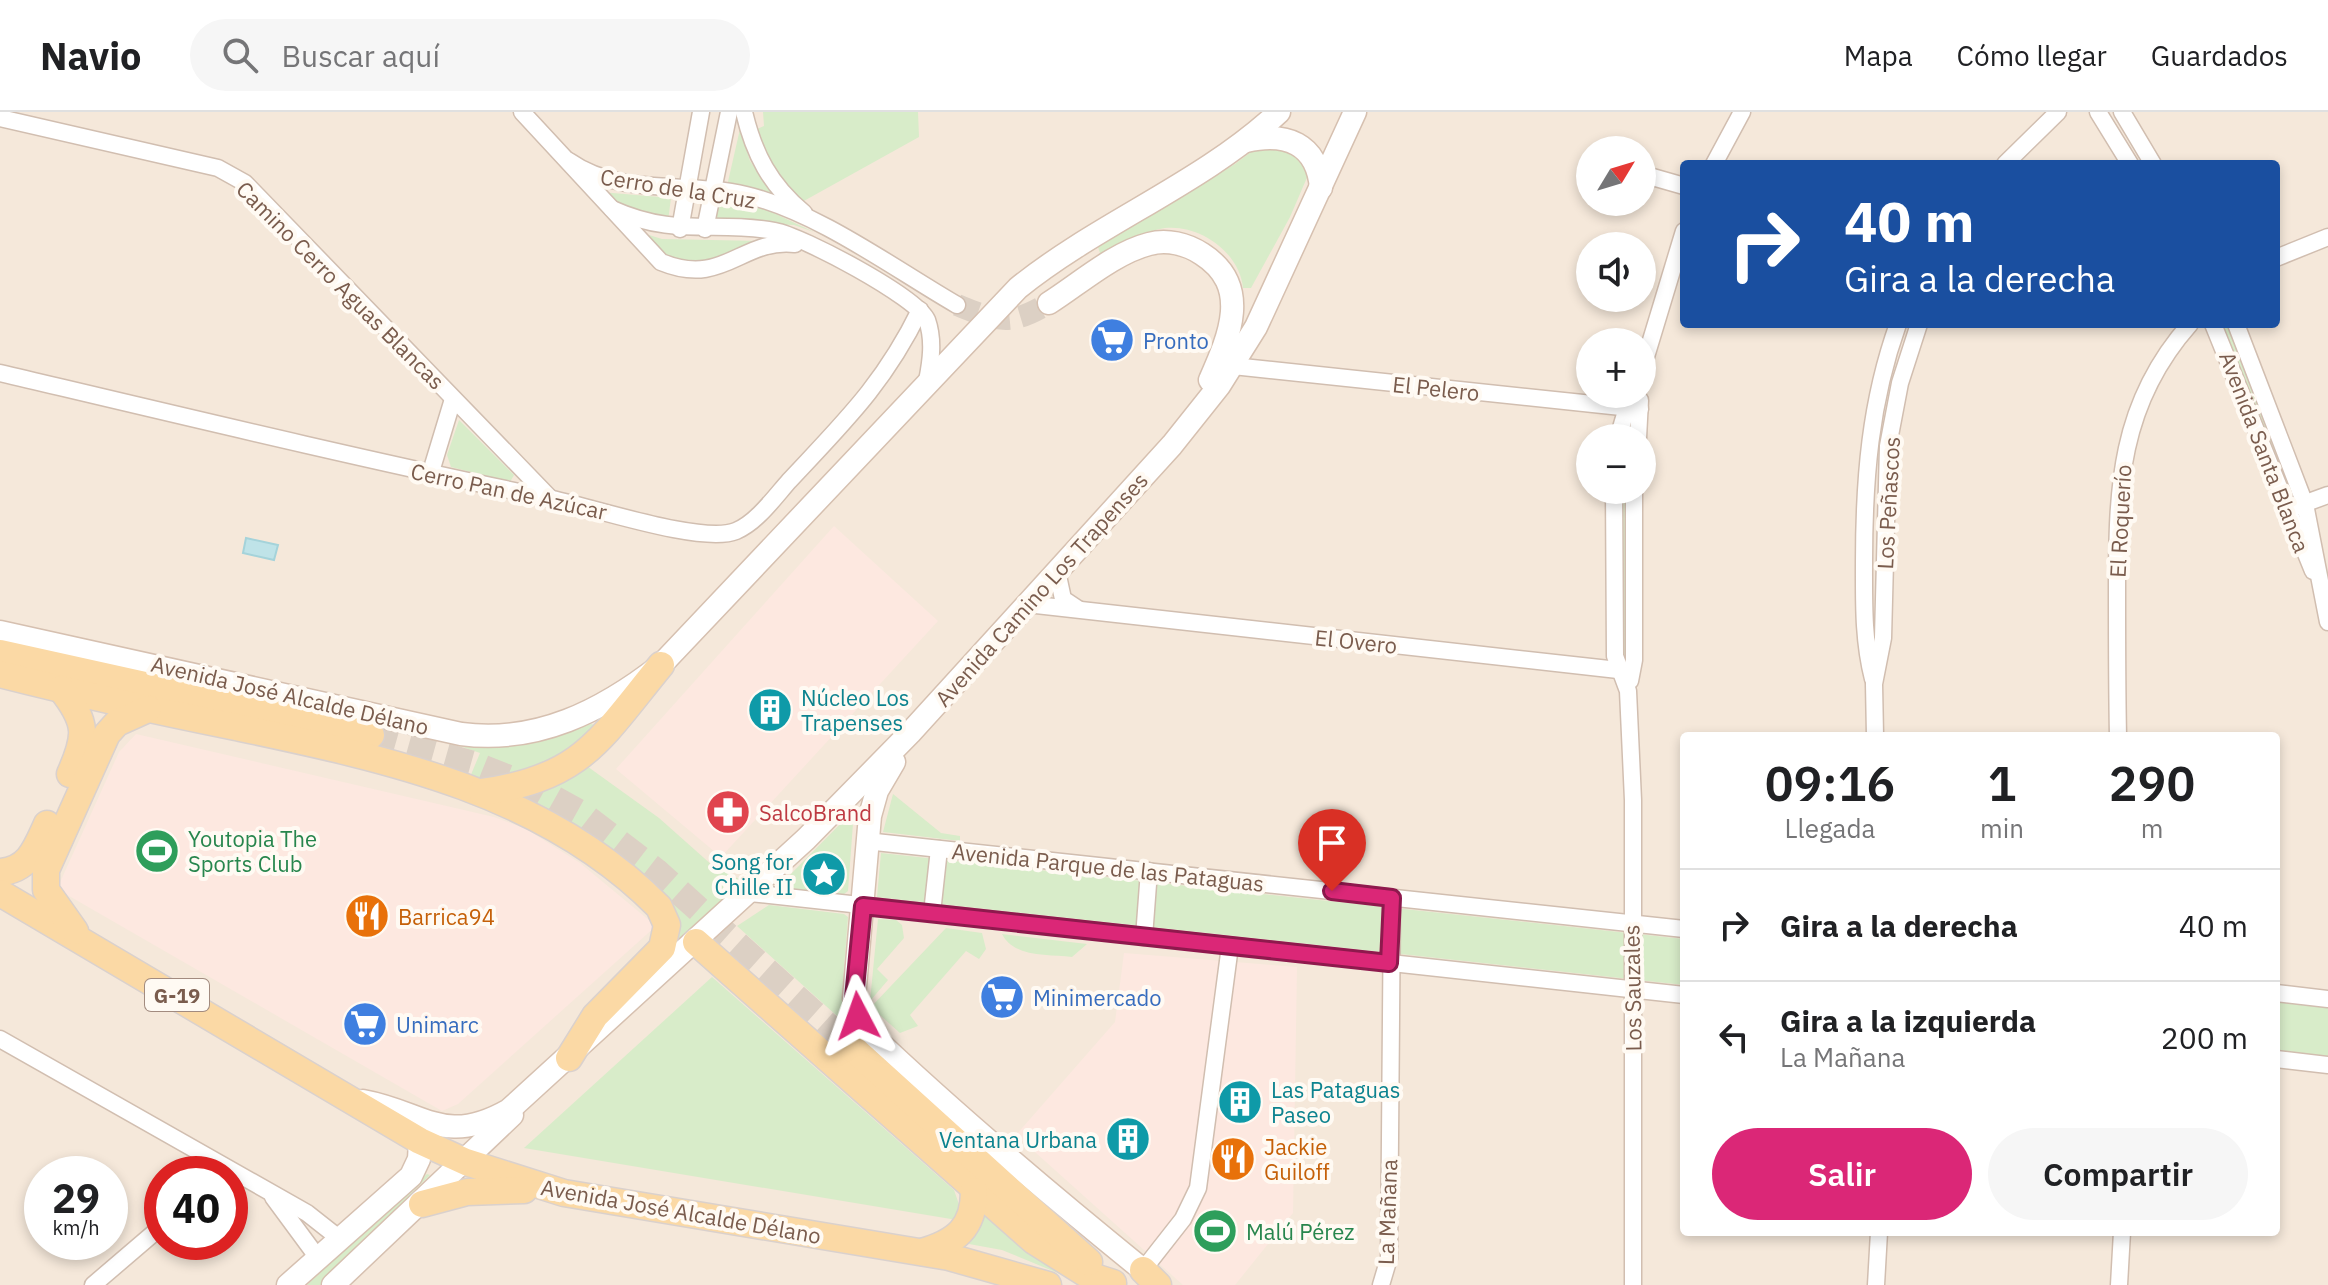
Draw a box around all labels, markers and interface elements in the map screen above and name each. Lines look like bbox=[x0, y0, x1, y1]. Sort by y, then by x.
search box bbox=[190, 19, 750, 91]
text: Navio bbox=[40, 31, 142, 80]
icon: search bbox=[218, 33, 262, 77]
text: Buscar aquí bbox=[282, 36, 440, 75]
text: Mapa bbox=[1844, 37, 1913, 74]
text: Cómo llegar bbox=[1957, 37, 2107, 74]
text: Guardados bbox=[2151, 37, 2288, 74]
north arrow bbox=[1576, 136, 1656, 216]
map controls bbox=[1576, 136, 1656, 504]
street label: Cerro de la Cruz bbox=[598, 161, 758, 215]
street label: Camino Cerro Aguas Blancas bbox=[231, 175, 451, 395]
text: 40 m bbox=[1844, 185, 1974, 257]
icon: right bbox=[1712, 192, 1816, 296]
button: sound bbox=[1576, 232, 1656, 312]
text: Gira a la derecha bbox=[1844, 255, 2115, 302]
supermarket icon: Pronto bbox=[1088, 316, 1136, 364]
place label: Pronto bbox=[1143, 326, 1209, 355]
button: + bbox=[1576, 328, 1656, 408]
street label: Avenida Santa Blanca bbox=[2213, 347, 2317, 557]
street label: El Pelero bbox=[1391, 369, 1481, 407]
button: − bbox=[1576, 424, 1656, 504]
street label: Los Peñascos bbox=[1870, 436, 1906, 570]
street label: Cerro Pan de Azúcar bbox=[408, 456, 610, 526]
street label: El Roquerío bbox=[2103, 464, 2137, 578]
street label: Avenida Camino Los Trapenses bbox=[928, 466, 1154, 712]
street label: El Overo bbox=[1313, 622, 1399, 660]
street label: Avenida José Alcalde Délano bbox=[148, 649, 432, 741]
place label: Núcleo Los Trapenses bbox=[801, 683, 910, 737]
building icon: Núcleo Los Trapenses bbox=[746, 686, 794, 734]
text: 09:16 bbox=[1765, 752, 1895, 814]
text: 1 bbox=[1988, 752, 2016, 814]
text: 290 bbox=[2109, 752, 2195, 814]
pharmacy icon: SalcoBrand bbox=[704, 788, 752, 836]
place label: SalcoBrand bbox=[759, 798, 872, 827]
pin bbox=[1298, 809, 1366, 891]
text: Llegada bbox=[1785, 811, 1875, 845]
text: min bbox=[1980, 811, 2024, 845]
text: m bbox=[2141, 811, 2163, 845]
icon: arrive bbox=[1310, 821, 1354, 865]
place label: Youtopia The Sports Club bbox=[188, 824, 317, 878]
sports icon: Youtopia The Sports Club bbox=[133, 827, 181, 875]
street label: Avenida Parque de las Pataguas bbox=[950, 836, 1266, 898]
place label: Song for Chille II bbox=[711, 847, 793, 901]
place icon: Song for Chille II bbox=[800, 850, 848, 898]
restaurant icon: Barrica94 bbox=[343, 892, 391, 940]
place label: Barrica94 bbox=[398, 902, 495, 931]
icon: right bbox=[1712, 903, 1756, 947]
text: Gira a la derecha bbox=[1780, 906, 2018, 945]
text: 40 m bbox=[2179, 906, 2248, 945]
street label: Los Sauzales bbox=[1616, 924, 1648, 1052]
supermarket icon: Minimercado bbox=[978, 973, 1026, 1021]
position arrow bbox=[816, 974, 900, 1058]
road number: G-19 bbox=[145, 979, 209, 1011]
place label: Minimercado bbox=[1033, 983, 1162, 1012]
supermarket icon: Unimarc bbox=[341, 1000, 389, 1048]
text: Gira a la izquierda bbox=[1780, 1001, 2036, 1040]
place label: Unimarc bbox=[396, 1010, 479, 1039]
icon: left bbox=[1712, 1015, 1756, 1059]
text: 200 m bbox=[2161, 1018, 2248, 1057]
text: La Mañana bbox=[1780, 1040, 1905, 1074]
place label: Las Pataguas Paseo bbox=[1271, 1075, 1400, 1129]
building icon: Las Pataguas Paseo bbox=[1216, 1078, 1264, 1126]
building icon: Ventana Urbana bbox=[1104, 1115, 1152, 1163]
place label: Ventana Urbana bbox=[939, 1125, 1097, 1154]
button: Salir bbox=[1712, 1128, 1972, 1220]
button: Compartir bbox=[1988, 1128, 2248, 1220]
place label: Jackie Guiloff bbox=[1264, 1132, 1330, 1186]
restaurant icon: Jackie Guiloff bbox=[1209, 1135, 1257, 1183]
speed limit sign: 40 bbox=[144, 1156, 248, 1260]
street label: La Mañana bbox=[1371, 1158, 1403, 1265]
text: 29 bbox=[52, 1172, 100, 1224]
street label: Avenida José Alcalde Délano bbox=[539, 1172, 823, 1250]
sports icon: Malú Pérez bbox=[1191, 1207, 1239, 1255]
text: km/h bbox=[52, 1214, 100, 1241]
place label: Malú Pérez bbox=[1246, 1217, 1354, 1246]

